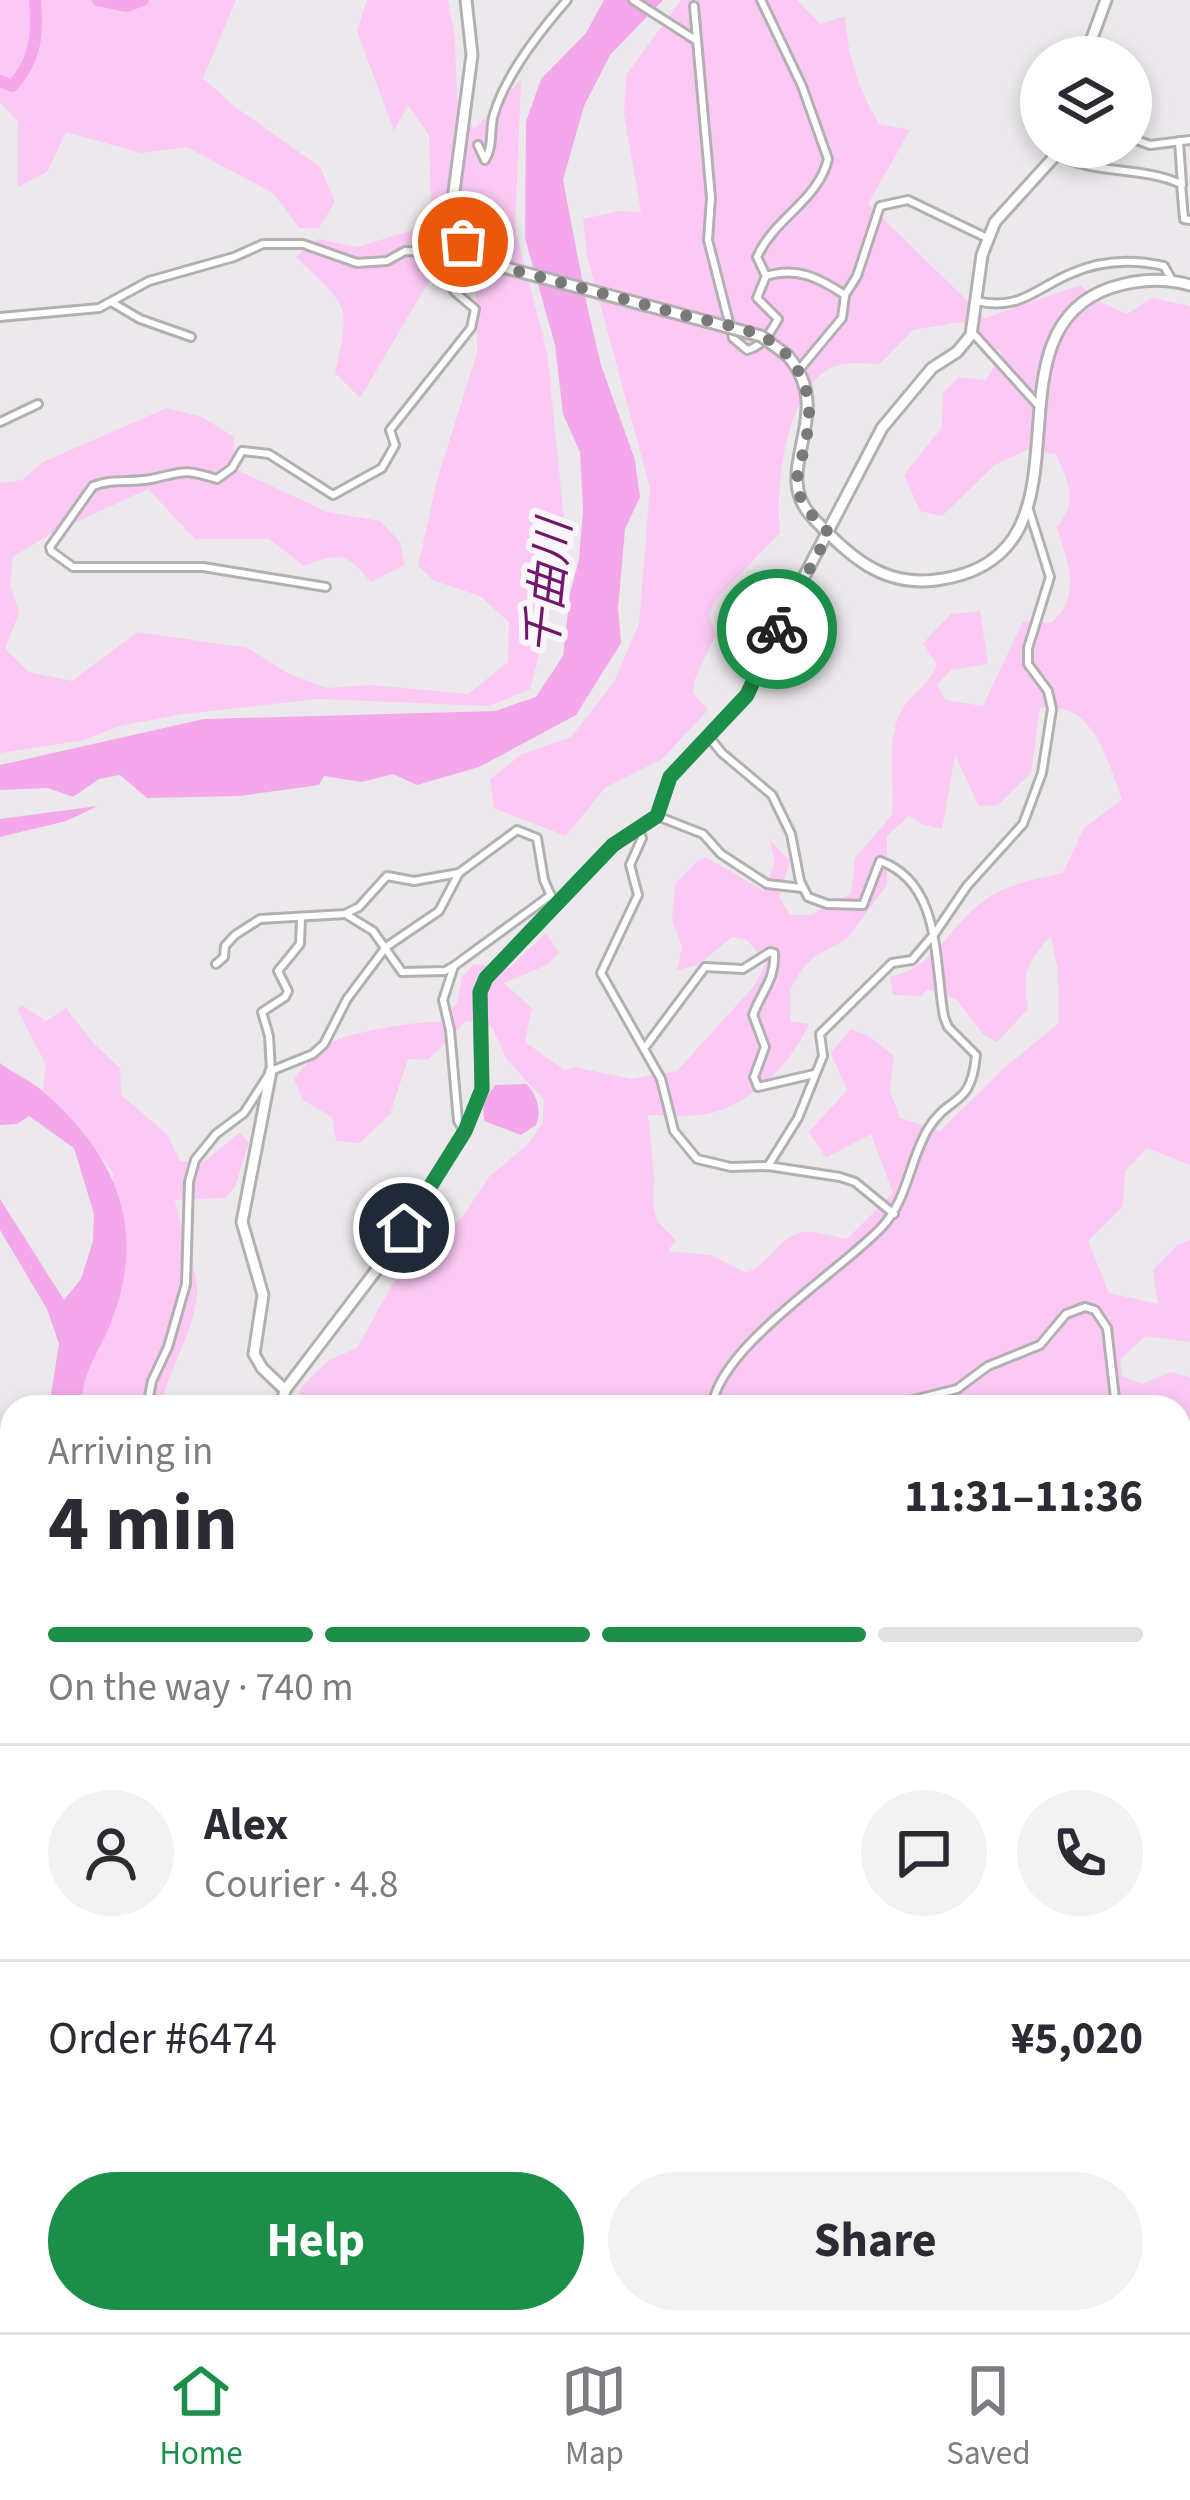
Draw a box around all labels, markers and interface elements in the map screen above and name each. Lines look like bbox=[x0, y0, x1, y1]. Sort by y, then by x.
map controls bbox=[1020, 36, 1152, 168]
button: layers bbox=[1020, 36, 1152, 168]
pin bbox=[412, 191, 514, 293]
icon: bag bbox=[430, 209, 496, 275]
water label: 千曲川 bbox=[510, 513, 588, 658]
courier bbox=[717, 569, 837, 689]
icon: bike bbox=[744, 596, 810, 662]
pin bbox=[353, 1177, 455, 1279]
icon: home bbox=[371, 1195, 437, 1261]
text: Arriving in bbox=[48, 1424, 213, 1480]
text: 11:31–11:36 bbox=[904, 1465, 1143, 1529]
text: 4 min bbox=[48, 1469, 238, 1580]
text: On the way · 740 m bbox=[48, 1660, 354, 1716]
button: person bbox=[48, 1790, 174, 1916]
button: chat bbox=[861, 1790, 987, 1916]
button: phone bbox=[1017, 1790, 1143, 1916]
text: Alex bbox=[204, 1793, 288, 1857]
text: Courier · 4.8 bbox=[204, 1857, 398, 1913]
text: Order #6474 bbox=[48, 2007, 277, 2071]
text: ¥5,020 bbox=[1011, 2007, 1143, 2071]
button: Help bbox=[48, 2172, 584, 2310]
button: Share bbox=[608, 2172, 1143, 2310]
tab: Home bbox=[159, 2358, 243, 2477]
tab: Map bbox=[561, 2358, 627, 2477]
tab: Saved bbox=[946, 2358, 1031, 2477]

